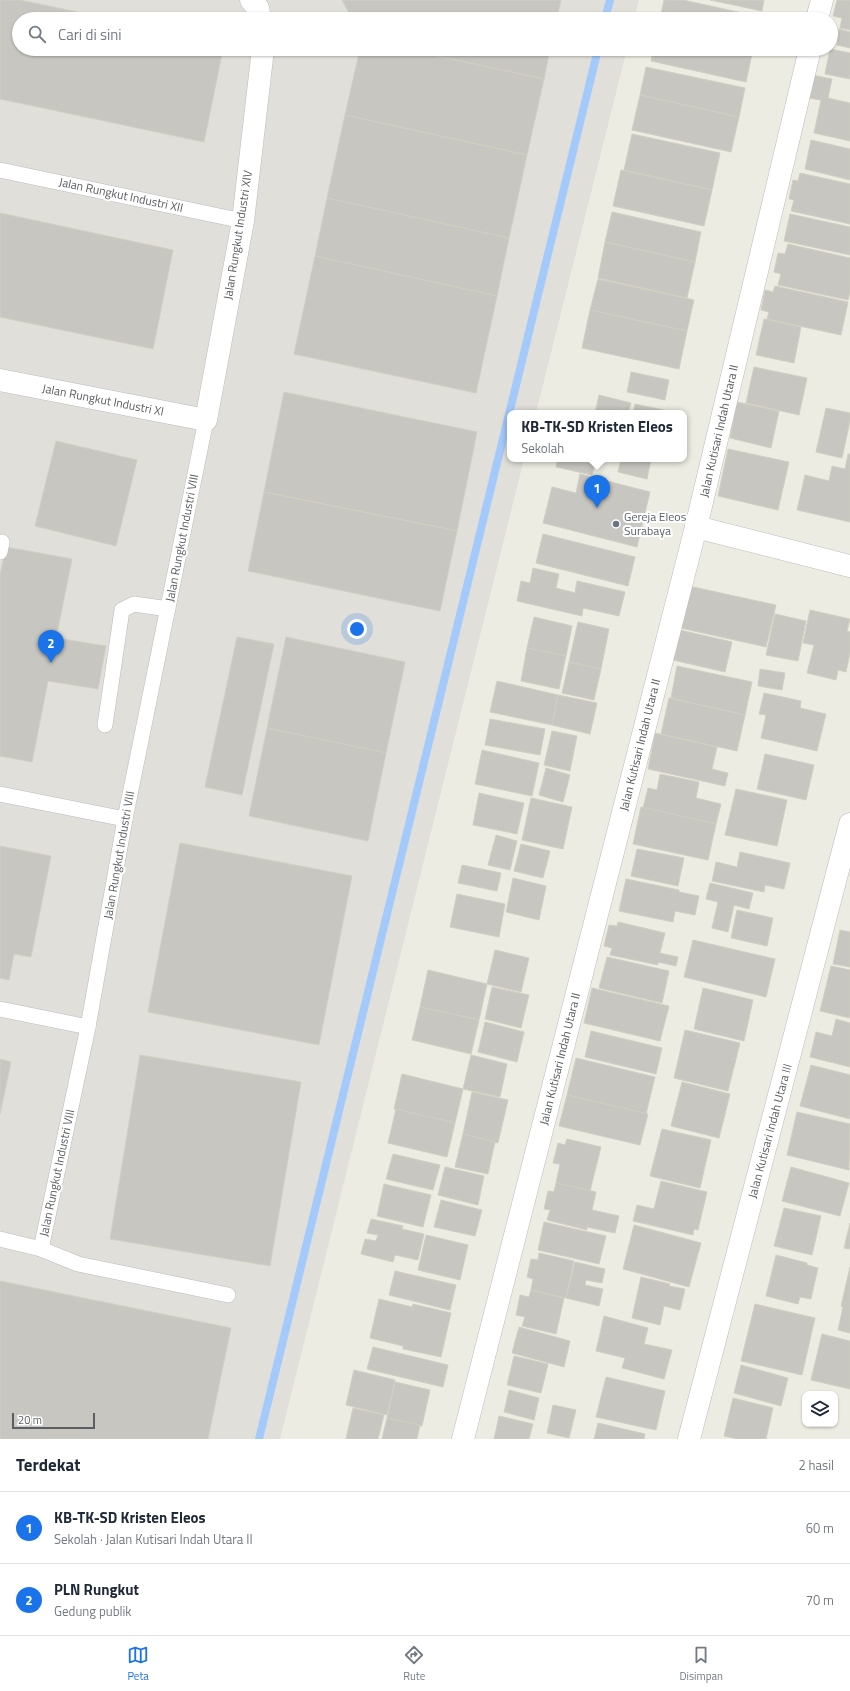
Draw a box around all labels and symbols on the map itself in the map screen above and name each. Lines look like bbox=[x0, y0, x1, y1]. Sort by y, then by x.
street label: Jalan Rungkut Industri XIV bbox=[218, 169, 257, 301]
street label: Jalan Rungkut Industri XII bbox=[57, 172, 185, 217]
street label: Jalan Kutisari Indah Utara II bbox=[694, 363, 743, 499]
street label: Jalan Rungkut Industri XI bbox=[41, 378, 166, 421]
street label: Jalan Rungkut Industri VIII bbox=[160, 472, 203, 603]
pin: 1 bbox=[584, 475, 610, 508]
place label: Gereja Eleos Surabaya bbox=[624, 507, 687, 540]
marker: Gereja Eleos Surabaya bbox=[611, 519, 621, 529]
your location bbox=[347, 619, 367, 639]
pin: 2 bbox=[38, 630, 64, 663]
street label: Jalan Kutisari Indah Utara II bbox=[614, 677, 665, 813]
street label: Jalan Rungkut Industri VIII bbox=[98, 789, 139, 920]
street label: Jalan Kutisari Indah Utara II bbox=[534, 991, 585, 1127]
street label: Jalan Kutisari Indah Utara III bbox=[742, 1061, 797, 1200]
street label: Jalan Rungkut Industri VIII bbox=[34, 1107, 79, 1238]
scale bar bbox=[12, 1411, 95, 1430]

